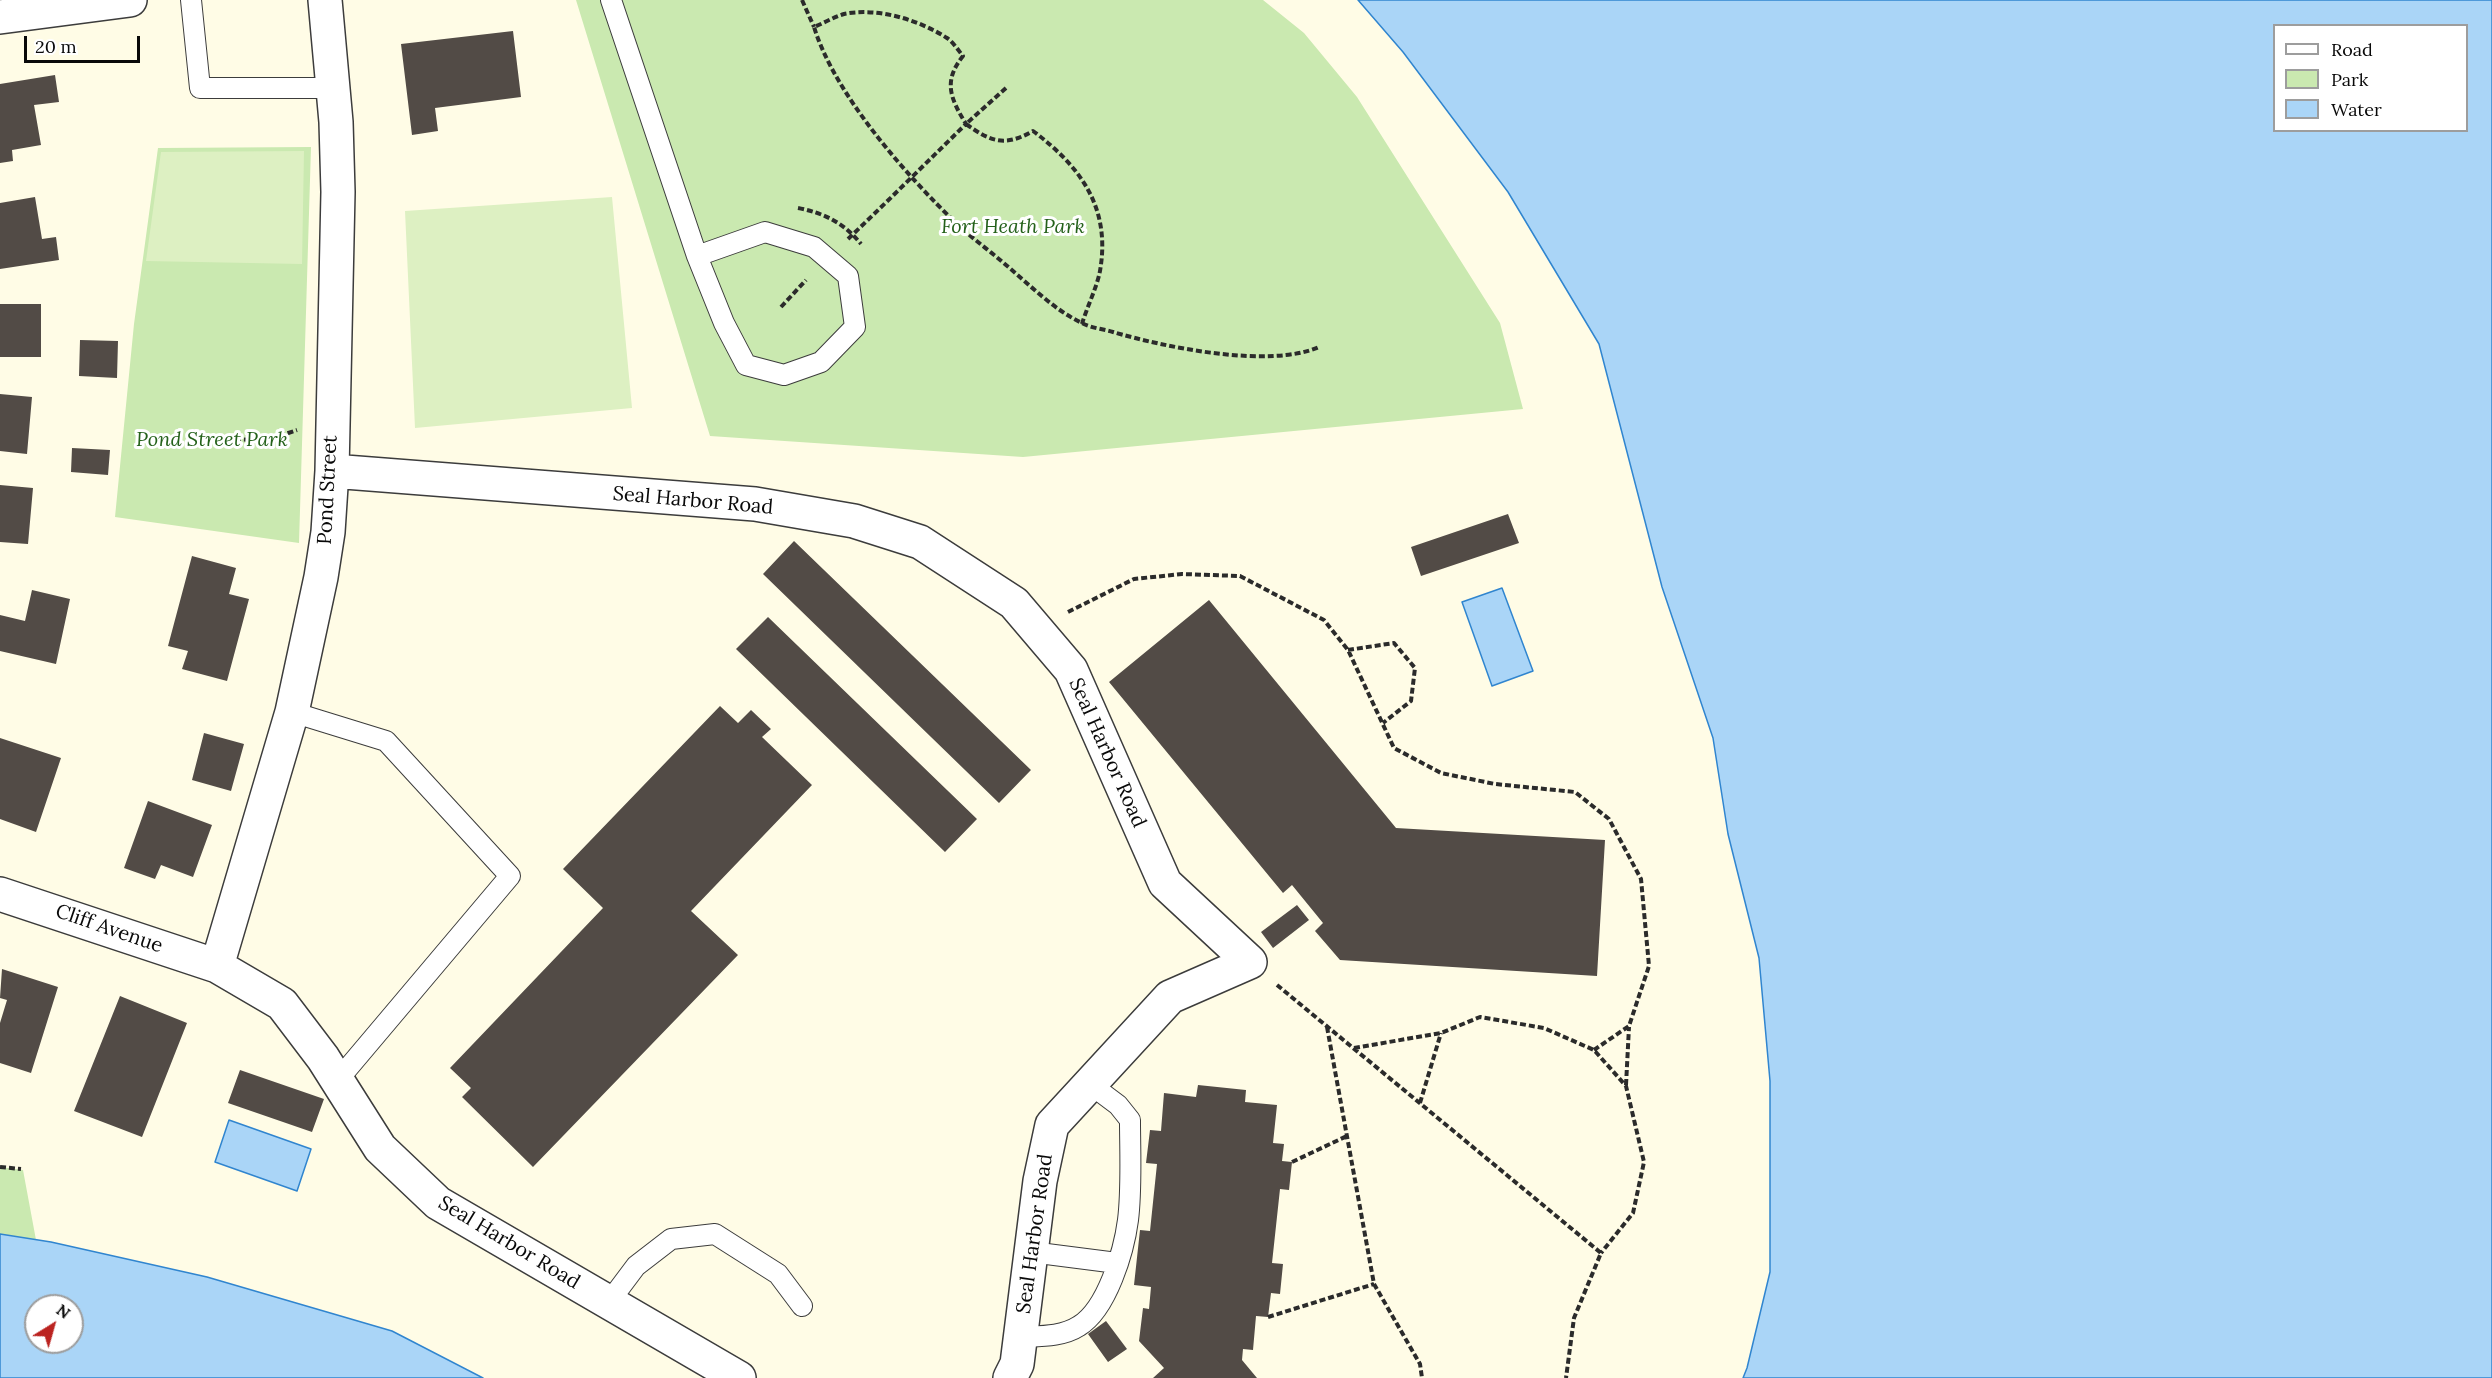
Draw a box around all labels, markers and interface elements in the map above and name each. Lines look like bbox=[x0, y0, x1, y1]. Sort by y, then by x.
scale bar bbox=[27, 24, 142, 62]
legend bbox=[2273, 24, 2468, 132]
text: 20 m bbox=[35, 35, 77, 58]
text: Road bbox=[2331, 38, 2373, 61]
text: Park bbox=[2331, 68, 2368, 91]
text: Water bbox=[2331, 98, 2382, 121]
park label: Fort Heath Park bbox=[941, 215, 1085, 239]
park label: Pond Street Park bbox=[136, 428, 288, 452]
street label: Pond Street bbox=[313, 435, 343, 545]
street label: Seal Harbor Road bbox=[612, 482, 774, 520]
street label: Seal Harbor Road bbox=[1063, 675, 1151, 831]
street label: Cliff Avenue bbox=[52, 899, 166, 959]
street label: Seal Harbor Road bbox=[1012, 1153, 1058, 1315]
street label: Seal Harbor Road bbox=[434, 1191, 584, 1295]
north arrow bbox=[24, 1294, 84, 1354]
text: N bbox=[53, 1300, 75, 1323]

